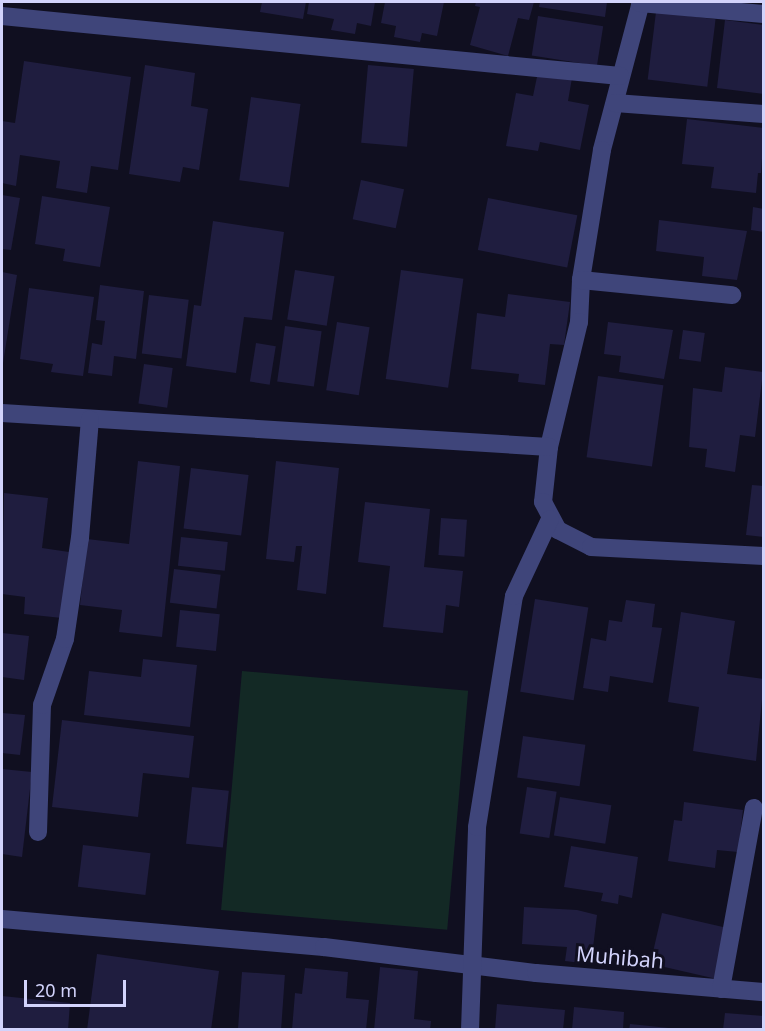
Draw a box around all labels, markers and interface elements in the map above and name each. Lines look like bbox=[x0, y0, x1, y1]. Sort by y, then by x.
street label: Muhibah bbox=[575, 941, 665, 973]
scale bar bbox=[27, 968, 129, 1006]
text: 20 m bbox=[35, 978, 77, 1002]

